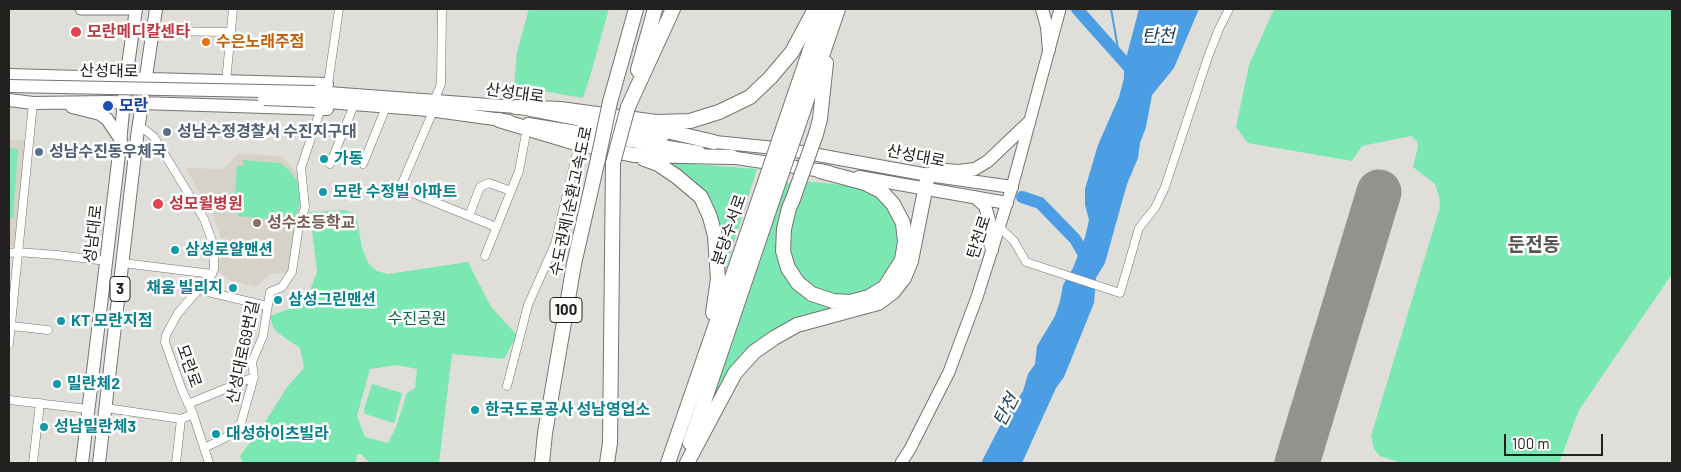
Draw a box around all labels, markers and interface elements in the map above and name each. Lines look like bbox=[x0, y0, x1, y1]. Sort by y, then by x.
place label: 모란메디칼센타 bbox=[87, 22, 190, 42]
marker: 모란메디칼센타 bbox=[69, 25, 83, 39]
water label: 탄천 bbox=[1141, 25, 1175, 47]
place label: 수은노래주점 bbox=[216, 32, 304, 52]
marker: 수은노래주점 bbox=[200, 36, 212, 48]
street label: 산성대로 bbox=[79, 61, 139, 81]
street label: 산성대로 bbox=[485, 79, 545, 107]
place label: 모란 bbox=[119, 96, 148, 116]
marker: 모란 bbox=[101, 99, 115, 113]
place label: 성남수정경찰서 수진지구대 bbox=[177, 122, 357, 142]
street label: 수도권제1순환고속도로 bbox=[546, 124, 596, 278]
marker: 성남수정경찰서 수진지구대 bbox=[161, 126, 173, 138]
street label: 산성대로 bbox=[885, 141, 947, 171]
place label: 성남수진동우체국 bbox=[49, 142, 167, 162]
marker: 성남수진동우체국 bbox=[33, 146, 45, 158]
place label: 가동 bbox=[334, 149, 363, 169]
marker: 가동 bbox=[318, 153, 330, 165]
place label: 모란 수정빌 아파트 bbox=[333, 182, 457, 202]
marker: 모란 수정빌 아파트 bbox=[317, 186, 329, 198]
street label: 분당수서로 bbox=[708, 192, 750, 268]
place label: 성모윌병원 bbox=[169, 194, 243, 214]
marker: 성모윌병원 bbox=[151, 197, 165, 211]
street label: 성남대로 bbox=[80, 204, 106, 264]
place label: 성수초등학교 bbox=[267, 213, 355, 233]
street label: 탄천로 bbox=[963, 213, 995, 261]
marker: 성수초등학교 bbox=[251, 217, 263, 229]
district label: 둔전동 bbox=[1508, 234, 1560, 256]
place label: 삼성로얄맨션 bbox=[185, 240, 273, 260]
marker: 삼성로얄맨션 bbox=[169, 244, 181, 256]
road number: 3 bbox=[110, 276, 130, 302]
place label: 채움 빌리지 bbox=[146, 278, 223, 298]
marker: 채움 빌리지 bbox=[227, 282, 239, 294]
place label: 삼성그린맨션 bbox=[288, 290, 376, 310]
marker: 삼성그린맨션 bbox=[272, 294, 284, 306]
road number: 100 bbox=[550, 298, 582, 322]
street label: 산성대로69번길 bbox=[223, 299, 263, 405]
park label: 수진공원 bbox=[388, 309, 446, 329]
place label: KT 모란지점 bbox=[71, 311, 152, 331]
marker: KT 모란지점 bbox=[55, 315, 67, 327]
street label: 모란로 bbox=[172, 342, 206, 390]
place label: 밀란체2 bbox=[67, 374, 120, 394]
marker: 밀란체2 bbox=[51, 378, 63, 390]
water label: 탄천 bbox=[989, 390, 1023, 430]
place label: 한국도로공사 성남영업소 bbox=[485, 400, 650, 420]
marker: 한국도로공사 성남영업소 bbox=[469, 404, 481, 416]
place label: 성남밀란체3 bbox=[54, 417, 136, 437]
marker: 성남밀란체3 bbox=[38, 421, 50, 433]
place label: 대성하이츠빌라 bbox=[226, 424, 329, 444]
scale bar bbox=[1506, 424, 1605, 456]
marker: 대성하이츠빌라 bbox=[210, 428, 222, 440]
text: 100 m bbox=[1512, 434, 1550, 452]

